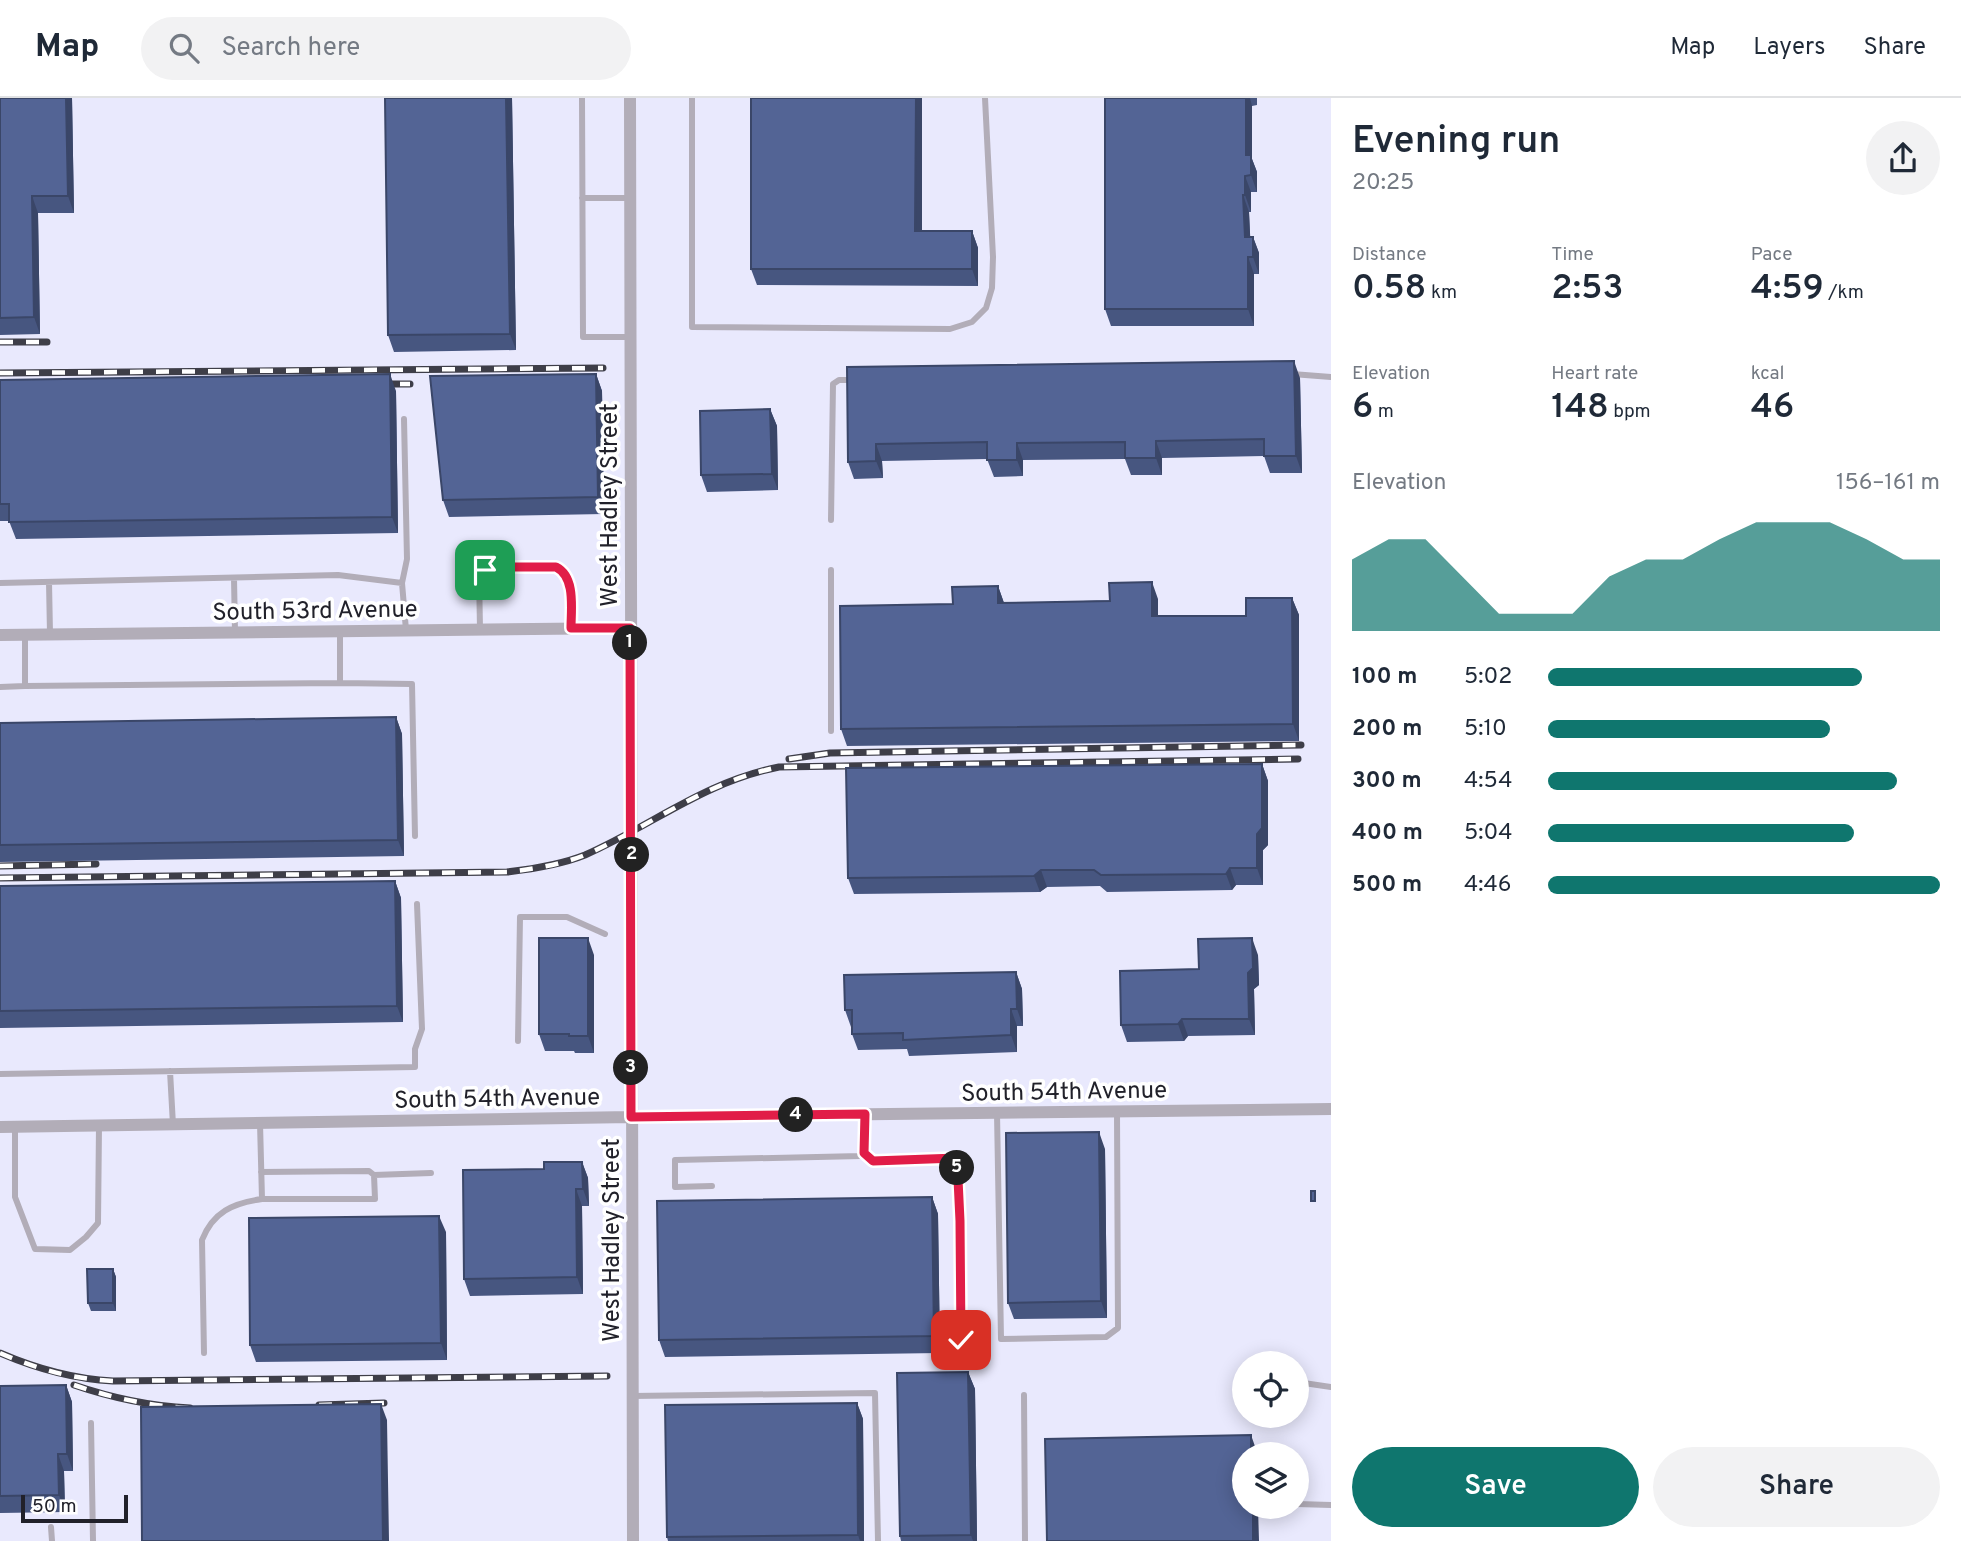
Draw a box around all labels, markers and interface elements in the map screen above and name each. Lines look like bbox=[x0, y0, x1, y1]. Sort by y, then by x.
search box bbox=[141, 17, 631, 80]
text: Map bbox=[35, 27, 99, 69]
icon: search bbox=[165, 29, 203, 67]
text: Search here bbox=[221, 32, 360, 65]
text: Map bbox=[1670, 33, 1715, 63]
text: Layers bbox=[1753, 33, 1825, 63]
text: Share bbox=[1863, 33, 1926, 63]
text: Evening run bbox=[1352, 118, 1560, 167]
button: share bbox=[1866, 121, 1940, 195]
text: 20:25 bbox=[1352, 169, 1414, 198]
text: Distance bbox=[1352, 243, 1427, 267]
text: Time bbox=[1551, 243, 1594, 267]
text: Pace bbox=[1751, 243, 1792, 267]
text: 0.58 bbox=[1352, 267, 1426, 311]
text: 2:53 bbox=[1551, 267, 1624, 311]
text: 4:59 bbox=[1751, 267, 1824, 311]
text: km bbox=[1426, 281, 1457, 305]
text: /km bbox=[1824, 281, 1864, 305]
text: Elevation bbox=[1352, 362, 1430, 386]
text: Heart rate bbox=[1551, 362, 1638, 386]
text: kcal bbox=[1751, 362, 1784, 386]
text: 6 bbox=[1352, 386, 1373, 430]
text: 148 bbox=[1551, 386, 1609, 430]
text: 46 bbox=[1751, 386, 1794, 430]
text: m bbox=[1373, 400, 1394, 424]
text: bpm bbox=[1609, 400, 1651, 424]
street label: West Hadley Street bbox=[596, 403, 626, 607]
text: Elevation bbox=[1352, 469, 1447, 498]
text: 156–161 m bbox=[1836, 469, 1940, 498]
pin bbox=[455, 540, 515, 600]
icon: arrive bbox=[466, 551, 504, 589]
street label: South 53rd Avenue bbox=[212, 595, 418, 629]
pin: 1 bbox=[612, 626, 648, 660]
text: 1 bbox=[626, 630, 633, 654]
text: 100 m bbox=[1352, 663, 1417, 692]
text: 5:02 bbox=[1464, 663, 1512, 692]
text: 200 m bbox=[1352, 715, 1422, 744]
text: 5:10 bbox=[1464, 715, 1507, 744]
text: 300 m bbox=[1352, 767, 1422, 796]
text: 4:54 bbox=[1464, 767, 1512, 796]
text: 400 m bbox=[1352, 819, 1423, 848]
text: 5:04 bbox=[1464, 819, 1513, 848]
pin: 2 bbox=[614, 838, 650, 872]
text: 2 bbox=[626, 842, 637, 866]
text: 500 m bbox=[1352, 871, 1422, 900]
text: 4:46 bbox=[1464, 871, 1511, 900]
pin: 3 bbox=[614, 1051, 648, 1086]
text: 3 bbox=[625, 1055, 636, 1079]
street label: South 54th Avenue bbox=[961, 1076, 1167, 1110]
street label: South 54th Avenue bbox=[394, 1083, 600, 1117]
pin: 4 bbox=[778, 1098, 814, 1132]
text: 4 bbox=[789, 1102, 802, 1126]
street label: West Hadley Street bbox=[598, 1138, 628, 1342]
pin: 5 bbox=[940, 1150, 974, 1186]
text: 5 bbox=[951, 1155, 962, 1179]
pin bbox=[931, 1310, 991, 1370]
icon: check bbox=[942, 1321, 980, 1359]
map controls bbox=[1232, 1351, 1309, 1519]
button: locate bbox=[1232, 1351, 1309, 1428]
button: layers bbox=[1232, 1442, 1309, 1519]
button: Save bbox=[1352, 1447, 1639, 1527]
button: Share bbox=[1653, 1447, 1940, 1527]
scale bar bbox=[21, 1492, 128, 1524]
text: 50 m bbox=[32, 1495, 77, 1519]

